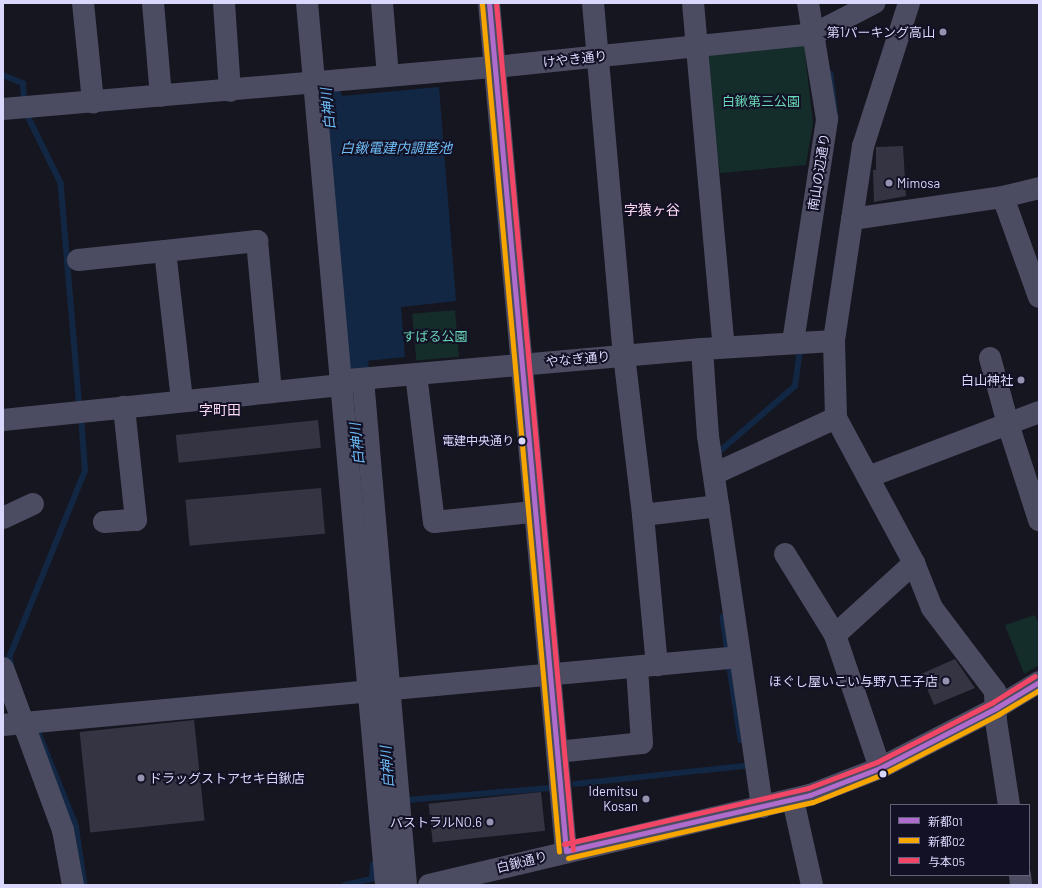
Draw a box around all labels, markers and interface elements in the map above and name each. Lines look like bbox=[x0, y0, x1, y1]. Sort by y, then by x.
place label: 第1パーキング高山 bbox=[826, 24, 935, 40]
marker: 第1パーキング高山 bbox=[938, 27, 948, 37]
street label: けやき通り bbox=[542, 48, 608, 70]
water label: 白神川 bbox=[317, 87, 339, 131]
park label: 白鍬第三公園 bbox=[722, 93, 800, 109]
street label: 南山の辺通り bbox=[805, 132, 833, 212]
water label: 白鍬電建内調整池 bbox=[340, 140, 452, 156]
place label: Mimosa bbox=[897, 175, 940, 191]
marker: Mimosa bbox=[884, 178, 894, 188]
district label: 字猿ヶ谷 bbox=[624, 202, 680, 218]
park label: すばる公園 bbox=[403, 328, 467, 344]
street label: やなぎ通り bbox=[545, 348, 611, 370]
place label: 白山神社 bbox=[961, 372, 1013, 388]
marker: 白山神社 bbox=[1016, 375, 1026, 385]
district label: 字町田 bbox=[199, 402, 241, 418]
water label: 白神川 bbox=[346, 422, 368, 466]
place label: 電建中央通り bbox=[442, 434, 514, 448]
marker: 電建中央通り bbox=[517, 436, 527, 446]
place label: ほぐし屋いこい与野八王子店 bbox=[769, 673, 938, 689]
marker: ほぐし屋いこい与野八王子店 bbox=[941, 676, 951, 686]
water label: 白神川 bbox=[377, 745, 397, 789]
unlabelled marker bbox=[878, 769, 888, 779]
place label: ドラッグストアセキ白鍬店 bbox=[149, 770, 305, 786]
marker: ドラッグストアセキ白鍬店 bbox=[136, 773, 146, 783]
place label: Idemitsu Kosan bbox=[589, 784, 638, 815]
marker: Idemitsu Kosan bbox=[641, 794, 651, 804]
legend bbox=[890, 804, 1030, 876]
place label: パストラルNO.6 bbox=[390, 814, 482, 830]
text: 新都01 bbox=[928, 814, 963, 828]
marker: パストラルNO.6 bbox=[485, 817, 495, 827]
text: 新都02 bbox=[928, 834, 965, 848]
street label: 白鍬通り bbox=[495, 848, 549, 876]
text: 与本05 bbox=[928, 854, 965, 868]

